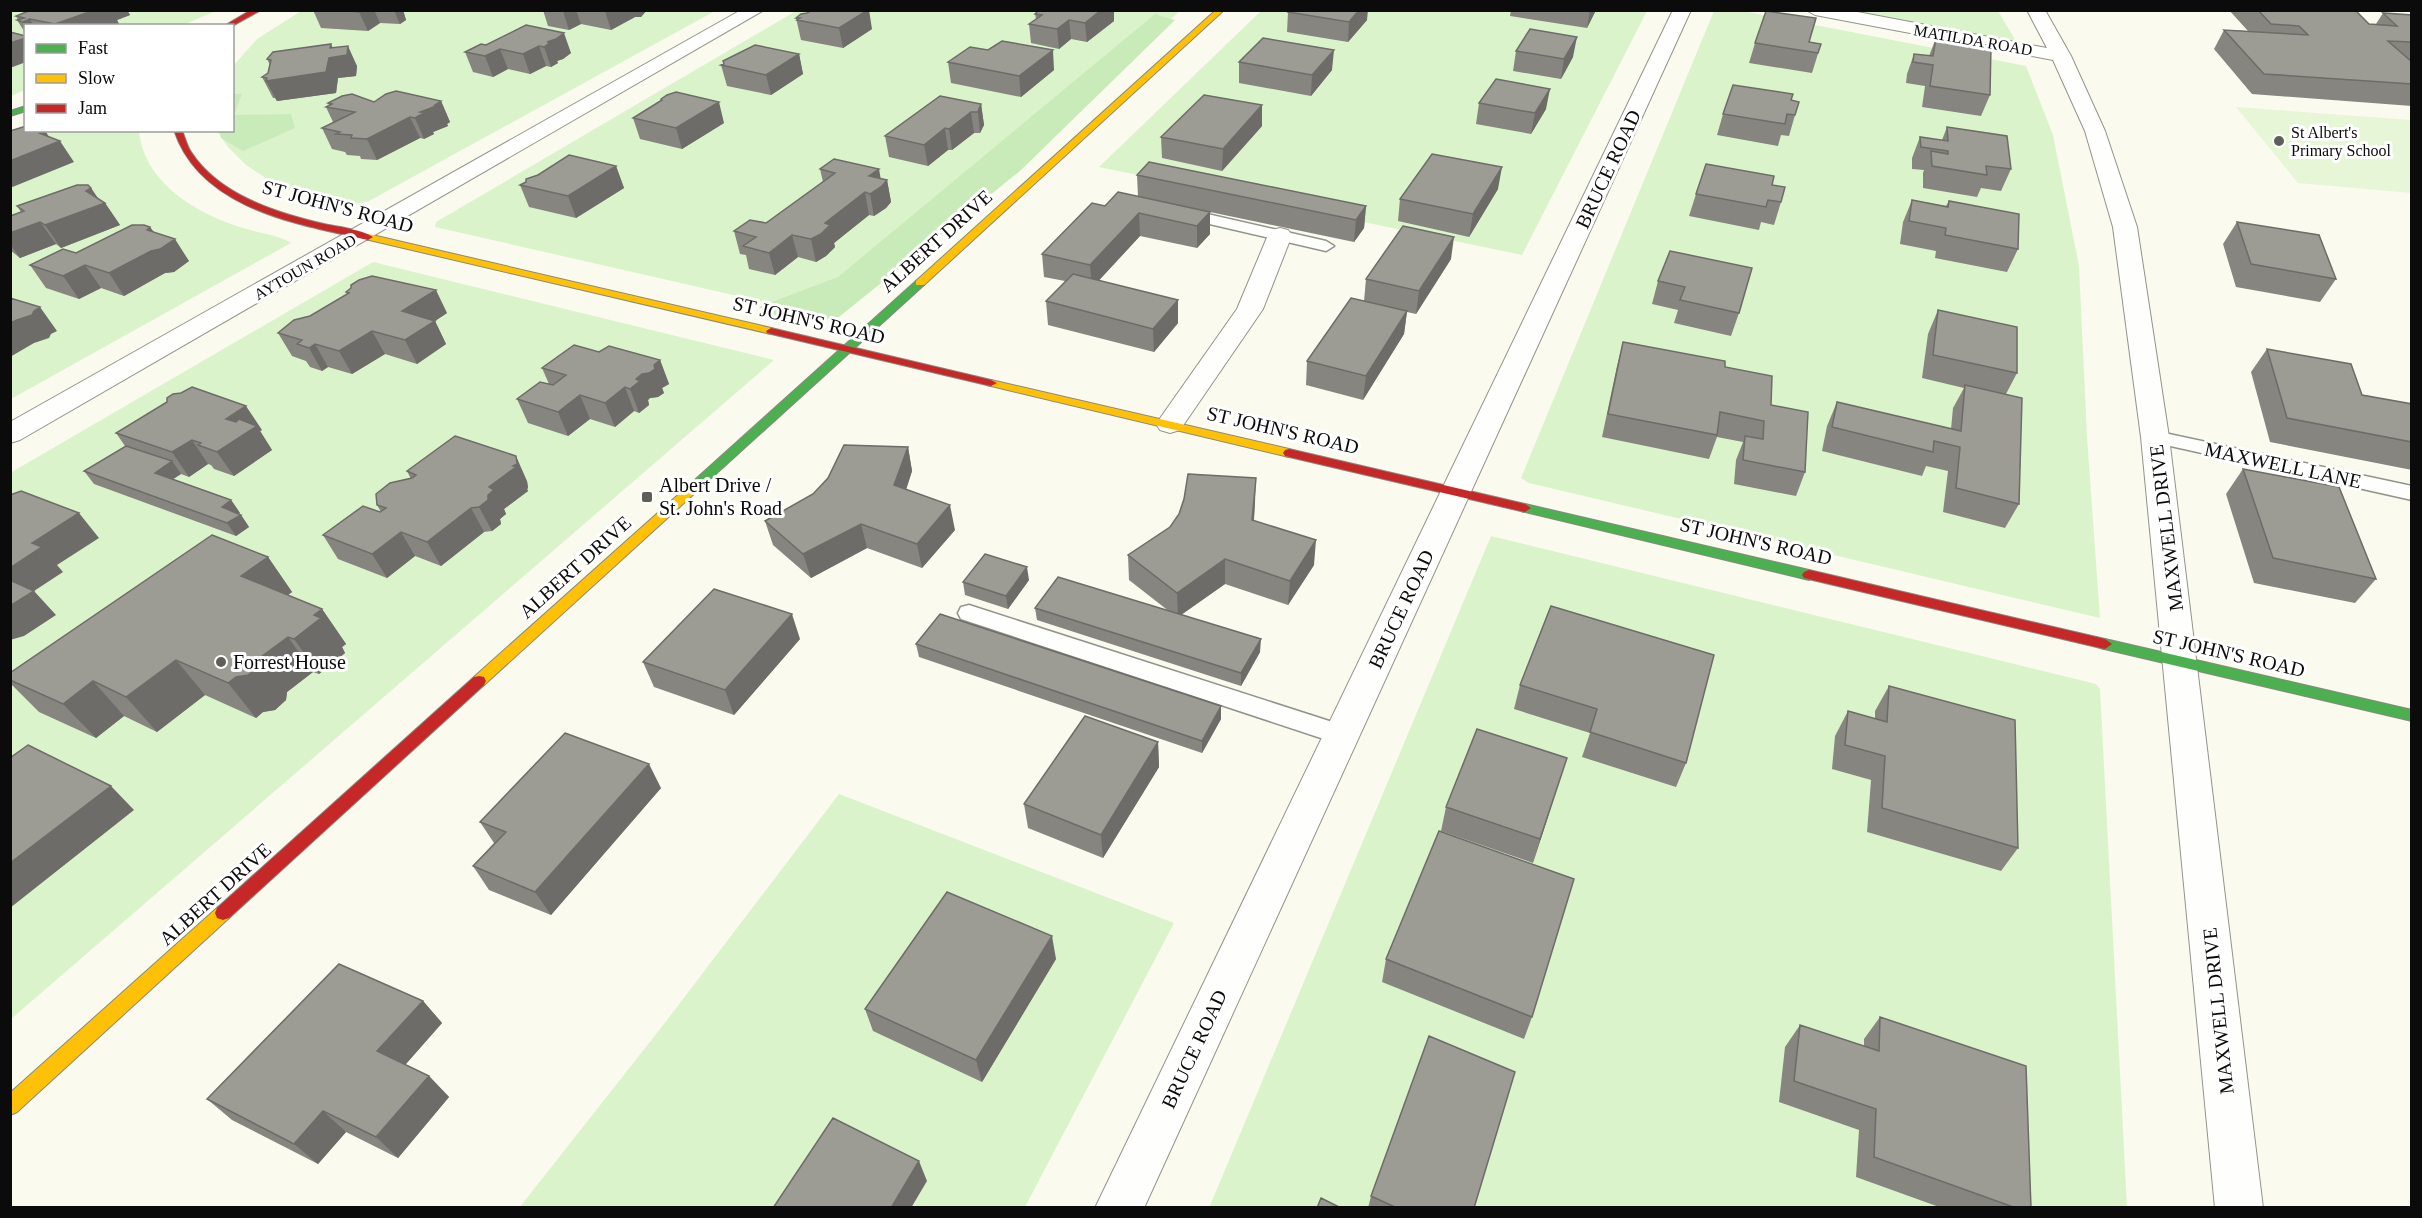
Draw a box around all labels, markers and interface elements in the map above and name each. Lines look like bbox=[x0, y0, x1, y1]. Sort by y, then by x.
street label: MATILDA ROAD bbox=[1912, 21, 2034, 59]
legend bbox=[24, 24, 234, 132]
text: Fast bbox=[78, 38, 108, 58]
text: Slow bbox=[78, 68, 115, 88]
text: Jam bbox=[78, 98, 107, 118]
street label: BRUCE ROAD bbox=[1571, 106, 1645, 232]
place label: St Albert's Primary School bbox=[2291, 124, 2392, 160]
marker: St Albert's Primary School bbox=[2272, 134, 2286, 148]
street label: ST JOHN'S ROAD bbox=[260, 175, 416, 237]
street label: ALBERT DRIVE bbox=[876, 185, 996, 297]
street label: AYTOUN ROAD bbox=[251, 231, 359, 303]
street label: ST JOHN'S ROAD bbox=[731, 292, 887, 348]
street label: ST JOHN'S ROAD bbox=[1205, 402, 1361, 458]
street label: MAXWELL LANE bbox=[2203, 438, 2363, 492]
street label: MAXWELL DRIVE bbox=[2145, 444, 2187, 612]
place label: Albert Drive / St. John's Road bbox=[659, 474, 782, 519]
marker: Albert Drive / St. John's Road bbox=[640, 490, 654, 504]
street label: ALBERT DRIVE bbox=[515, 511, 635, 623]
street label: ST JOHN'S ROAD bbox=[1678, 513, 1834, 569]
street label: BRUCE ROAD bbox=[1364, 546, 1438, 672]
street label: ST JOHN'S ROAD bbox=[2151, 625, 2307, 681]
place label: Forrest House bbox=[233, 651, 346, 673]
marker: Forrest House bbox=[214, 655, 228, 669]
street label: ALBERT DRIVE bbox=[155, 838, 275, 950]
street label: MAXWELL DRIVE bbox=[2198, 927, 2238, 1095]
street label: BRUCE ROAD bbox=[1157, 986, 1231, 1112]

